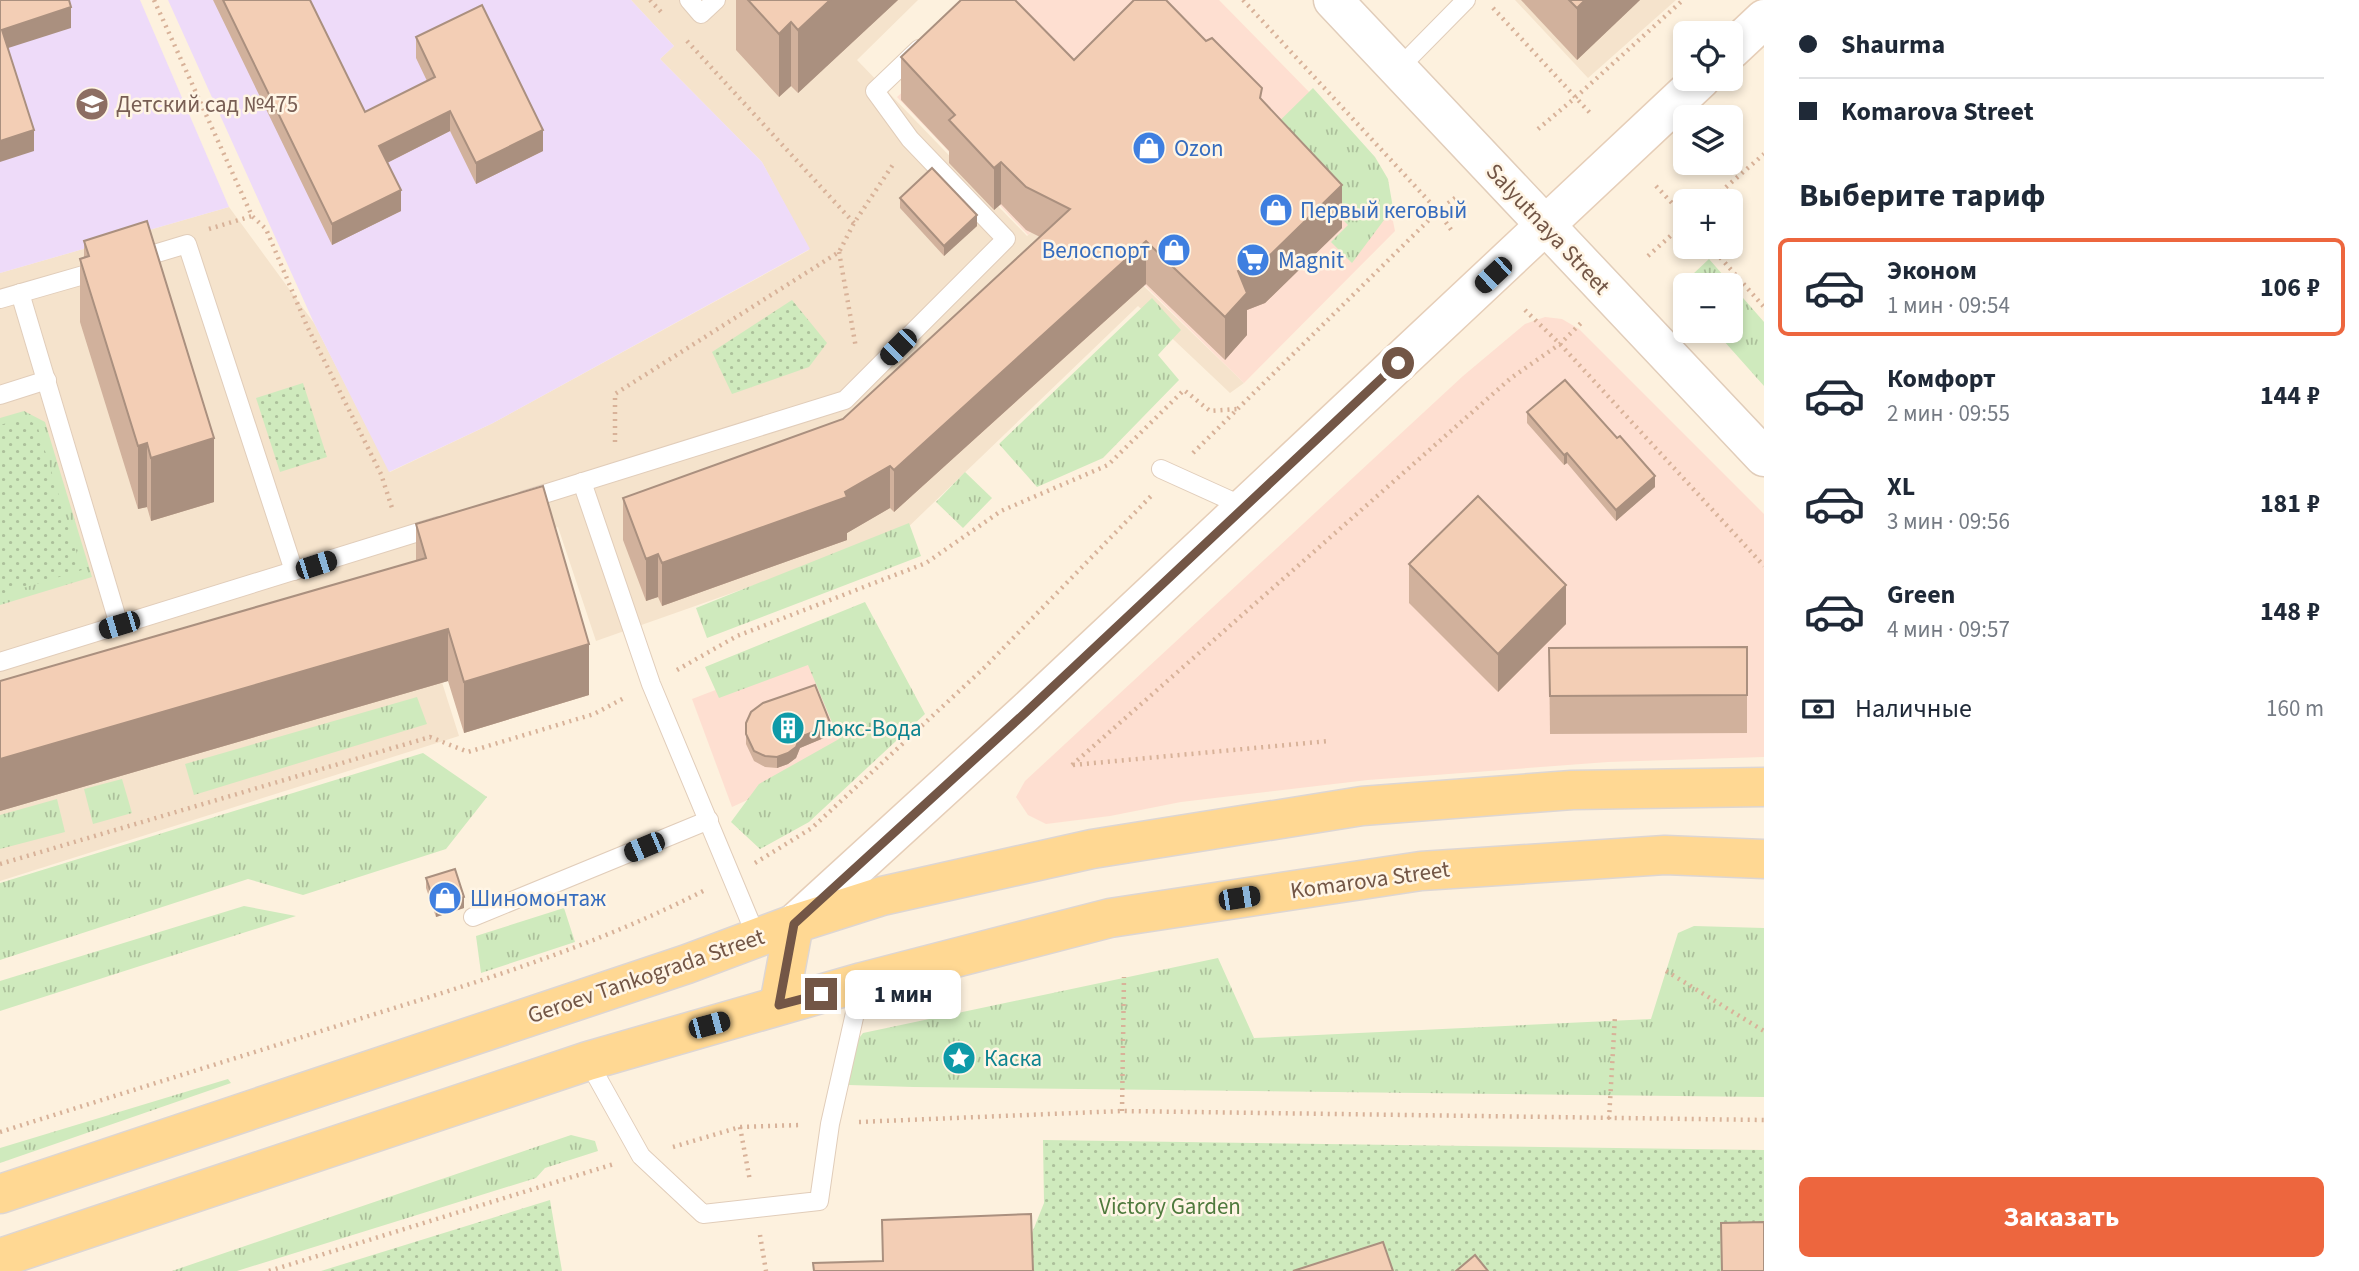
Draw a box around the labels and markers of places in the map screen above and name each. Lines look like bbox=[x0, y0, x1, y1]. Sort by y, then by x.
school or university icon: Детский сад №475 bbox=[73, 85, 111, 123]
place label: Детский сад №475 bbox=[116, 88, 298, 121]
shop icon: Ozon bbox=[1130, 129, 1168, 167]
place label: Ozon bbox=[1174, 132, 1224, 165]
shop icon: Первый кеговый bbox=[1257, 191, 1295, 229]
place label: Первый кеговый bbox=[1300, 194, 1467, 227]
shop icon: Велоспорт bbox=[1155, 231, 1193, 269]
place label: Велоспорт bbox=[1042, 234, 1150, 267]
supermarket icon: Magnit bbox=[1234, 241, 1272, 279]
place label: Magnit bbox=[1278, 244, 1344, 277]
building icon: Люкс-Вода bbox=[769, 709, 807, 747]
place label: Люкс-Вода bbox=[812, 712, 922, 745]
shop icon: Шиномонтаж bbox=[426, 879, 464, 917]
place label: Шиномонтаж bbox=[470, 882, 606, 915]
place icon: Каска bbox=[940, 1039, 978, 1077]
place label: Каска bbox=[984, 1042, 1042, 1075]

